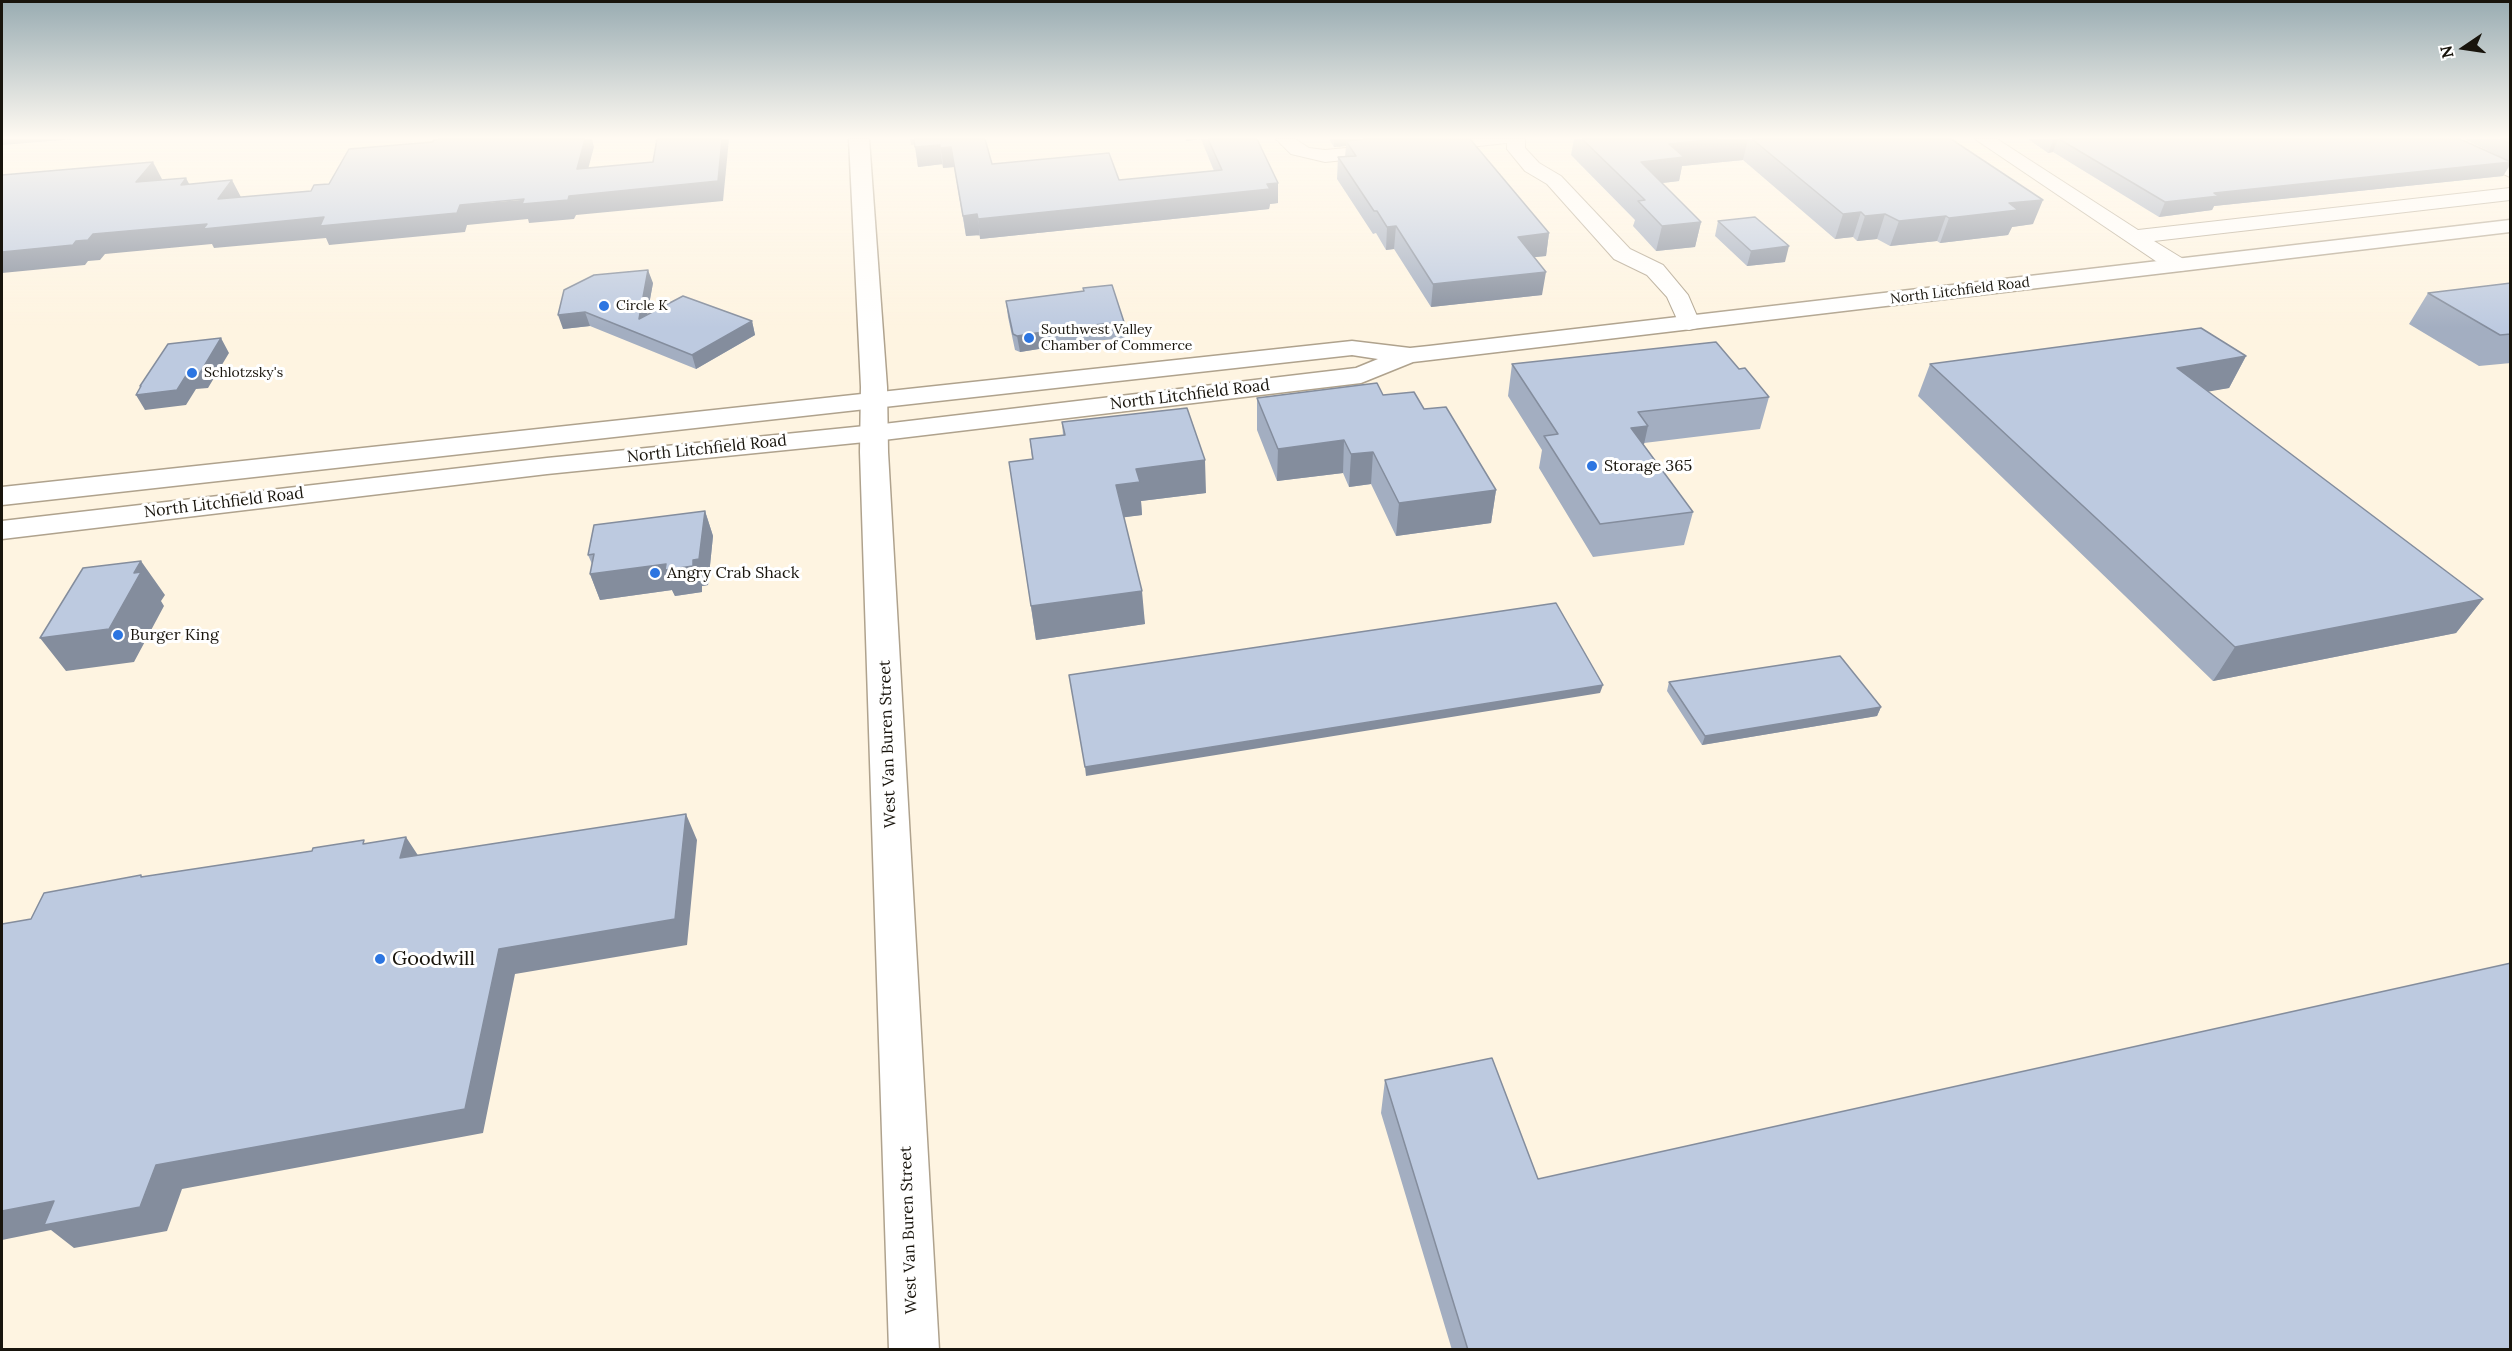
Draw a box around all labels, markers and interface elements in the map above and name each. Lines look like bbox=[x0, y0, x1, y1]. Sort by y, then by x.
north arrow bbox=[2434, 18, 2494, 78]
text: N bbox=[2435, 44, 2458, 60]
street label: North Litchfield Road bbox=[1889, 274, 2031, 308]
place label: Circle K bbox=[616, 298, 668, 314]
marker: Circle K bbox=[597, 299, 611, 313]
place label: Southwest Valley Chamber of Commerce bbox=[1041, 322, 1192, 354]
marker: Southwest Valley Chamber of Commerce bbox=[1022, 331, 1036, 345]
place label: Schlotzsky's bbox=[204, 365, 283, 381]
marker: Schlotzsky's bbox=[185, 366, 199, 380]
street label: North Litchfield Road bbox=[1109, 376, 1271, 414]
street label: North Litchfield Road bbox=[626, 431, 788, 467]
place label: Storage 365 bbox=[1604, 456, 1692, 476]
marker: Storage 365 bbox=[1585, 459, 1599, 473]
street label: North Litchfield Road bbox=[143, 484, 305, 522]
place label: Angry Crab Shack bbox=[667, 563, 799, 583]
marker: Angry Crab Shack bbox=[648, 566, 662, 580]
place label: Burger King bbox=[130, 625, 219, 645]
marker: Burger King bbox=[111, 628, 125, 642]
street label: West Van Buren Street bbox=[875, 660, 901, 828]
place label: Goodwill bbox=[392, 947, 475, 971]
marker: Goodwill bbox=[373, 952, 387, 966]
street label: West Van Buren Street bbox=[896, 1146, 922, 1314]

